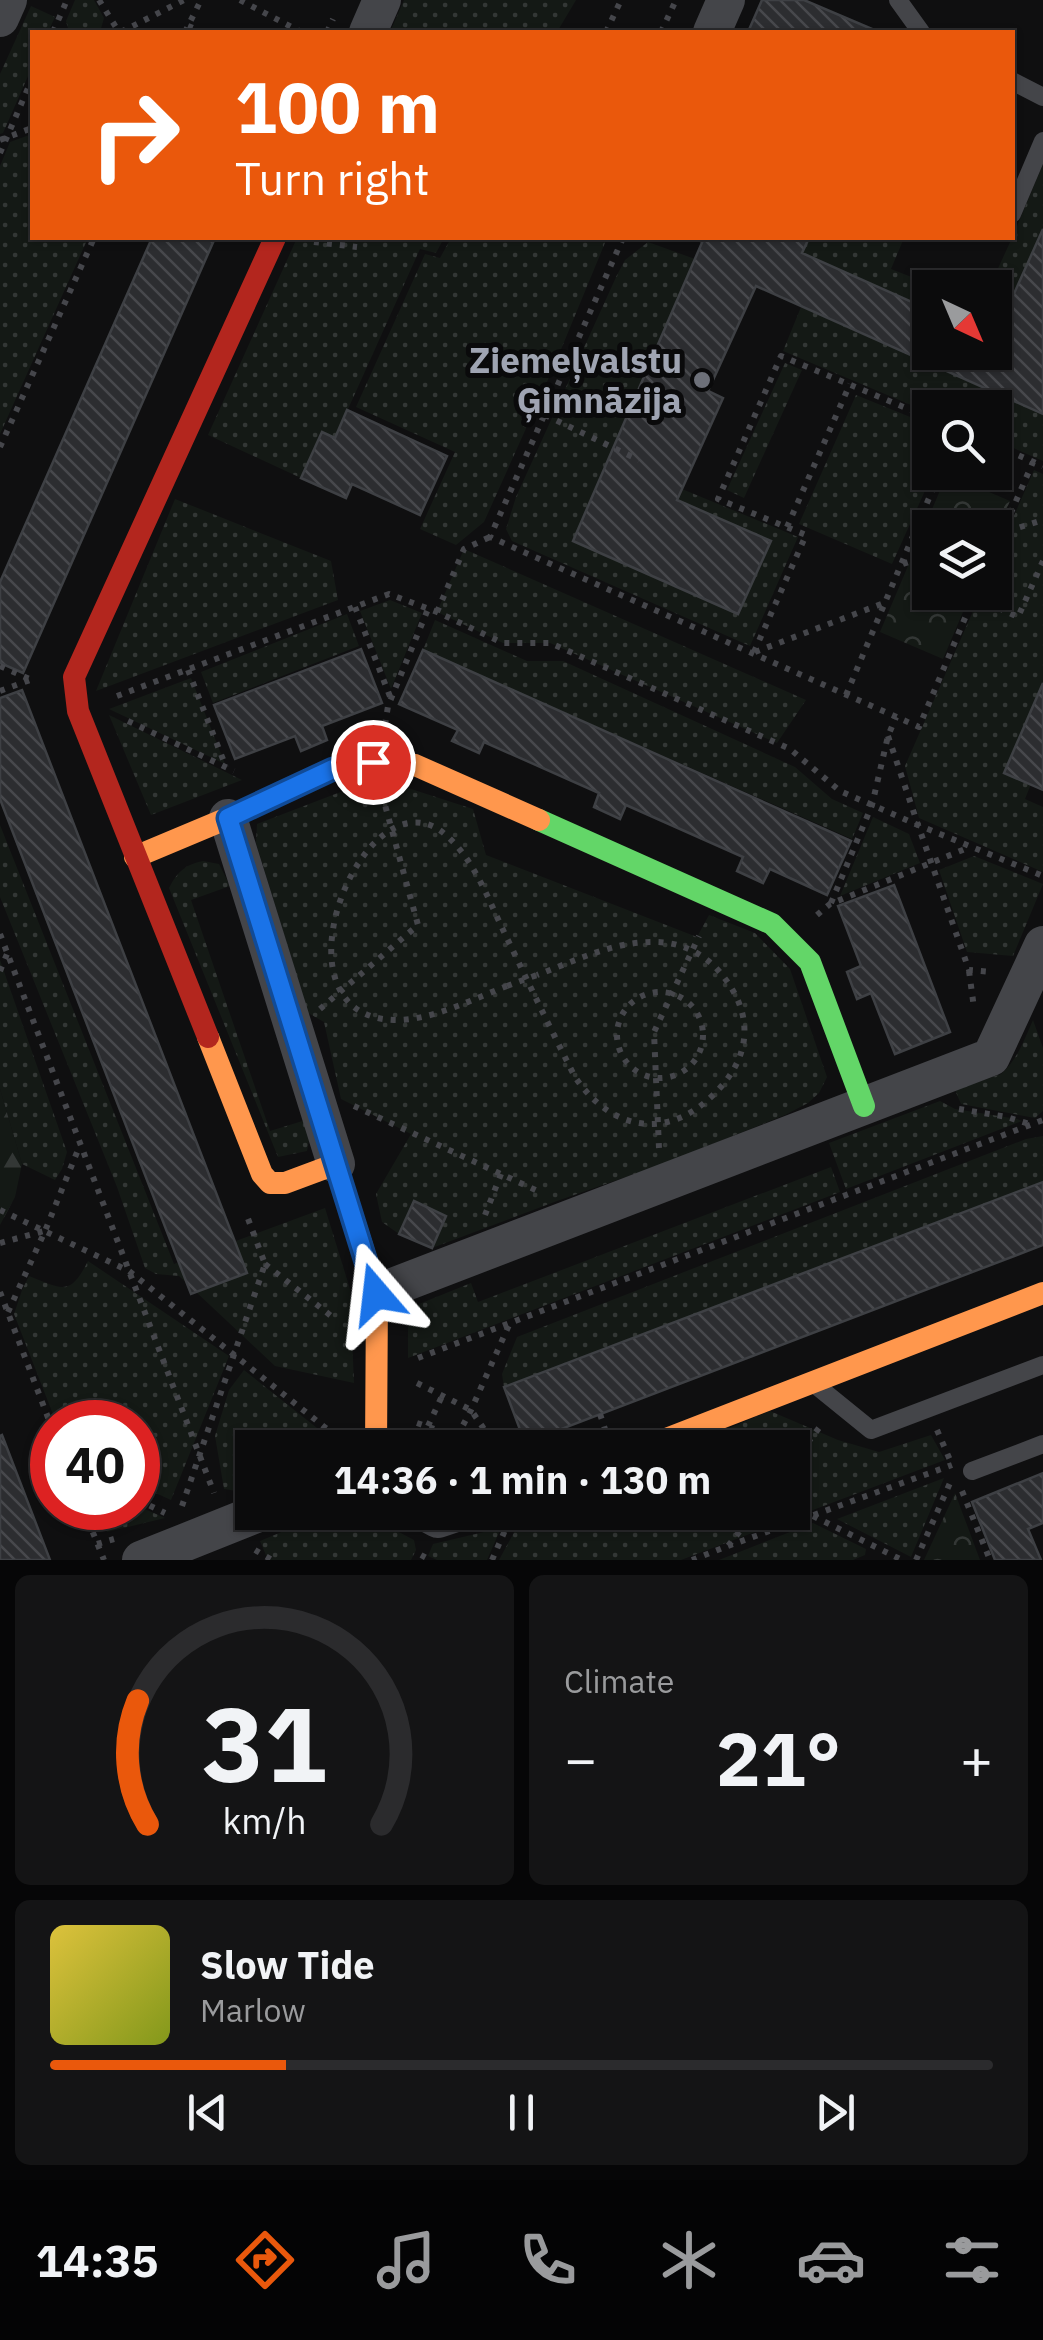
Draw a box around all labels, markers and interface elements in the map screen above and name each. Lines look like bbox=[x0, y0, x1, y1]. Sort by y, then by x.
text: 100 m bbox=[235, 61, 440, 152]
icon: right bbox=[70, 70, 200, 200]
text: Turn right bbox=[235, 149, 430, 207]
north arrow bbox=[912, 270, 1012, 370]
map controls bbox=[912, 270, 1012, 610]
place label: Ziemeļvalstu Ģimnāzija bbox=[469, 337, 682, 423]
marker: Ziemeļvalstu Ģimnāzija bbox=[691, 369, 713, 391]
button: search bbox=[912, 390, 1012, 490]
button: layers bbox=[912, 510, 1012, 610]
pin bbox=[331, 720, 416, 805]
icon: arrive bbox=[346, 735, 401, 790]
position arrow bbox=[324, 1242, 428, 1346]
speed limit sign: 40 bbox=[30, 1400, 160, 1530]
text: 14:36 · 1 min · 130 m bbox=[334, 1455, 711, 1504]
text: Climate bbox=[564, 1660, 674, 1702]
text: 31 bbox=[202, 1675, 327, 1811]
text: 21° bbox=[716, 1709, 841, 1807]
text: − bbox=[564, 1723, 597, 1794]
text: + bbox=[960, 1723, 993, 1794]
text: km/h bbox=[222, 1797, 307, 1844]
text: Slow Tide bbox=[200, 1940, 375, 1989]
text: Marlow bbox=[200, 1989, 306, 2031]
icon: previous bbox=[180, 2085, 235, 2140]
icon: pause bbox=[494, 2085, 549, 2140]
icon: next bbox=[808, 2085, 863, 2140]
icon: directions bbox=[230, 2225, 300, 2295]
icon: music bbox=[371, 2225, 441, 2295]
icon: phone bbox=[513, 2225, 583, 2295]
icon: climate bbox=[654, 2225, 724, 2295]
icon: car bbox=[796, 2225, 866, 2295]
icon: filters bbox=[937, 2225, 1007, 2295]
text: 14:35 bbox=[36, 2231, 159, 2289]

